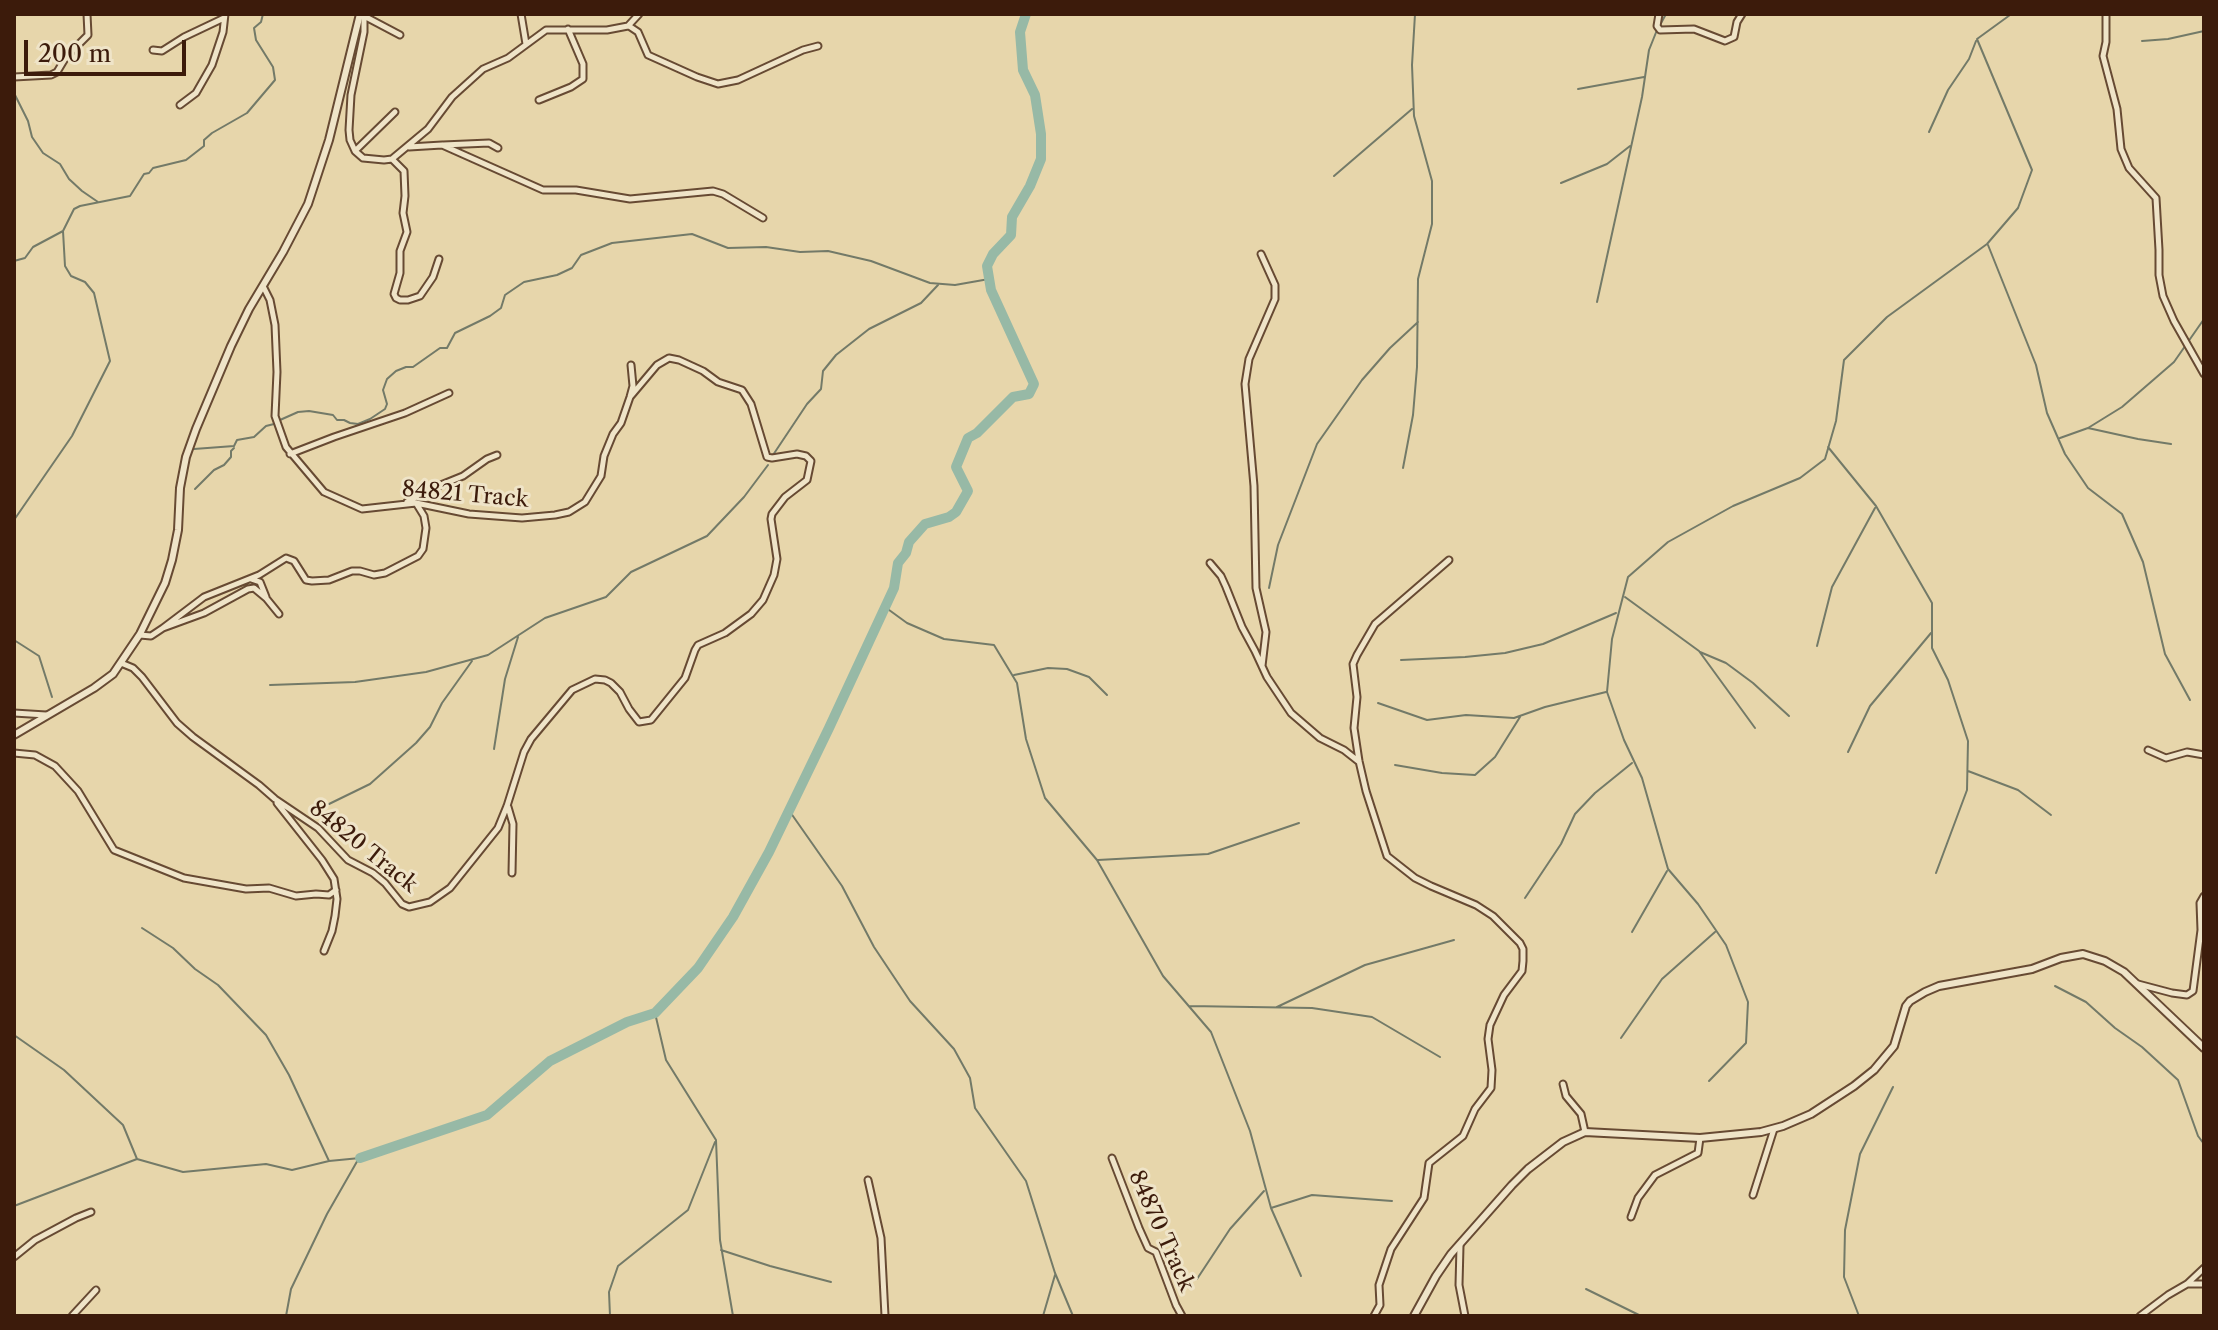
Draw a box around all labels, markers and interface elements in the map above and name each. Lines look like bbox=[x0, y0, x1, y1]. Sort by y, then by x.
scale bar bbox=[28, 24, 190, 74]
text: 200 m bbox=[38, 39, 111, 68]
street label: 84821 Track bbox=[401, 476, 529, 514]
street label: 84820 Track bbox=[304, 795, 422, 899]
street label: 84870 Track bbox=[1123, 1166, 1199, 1296]

